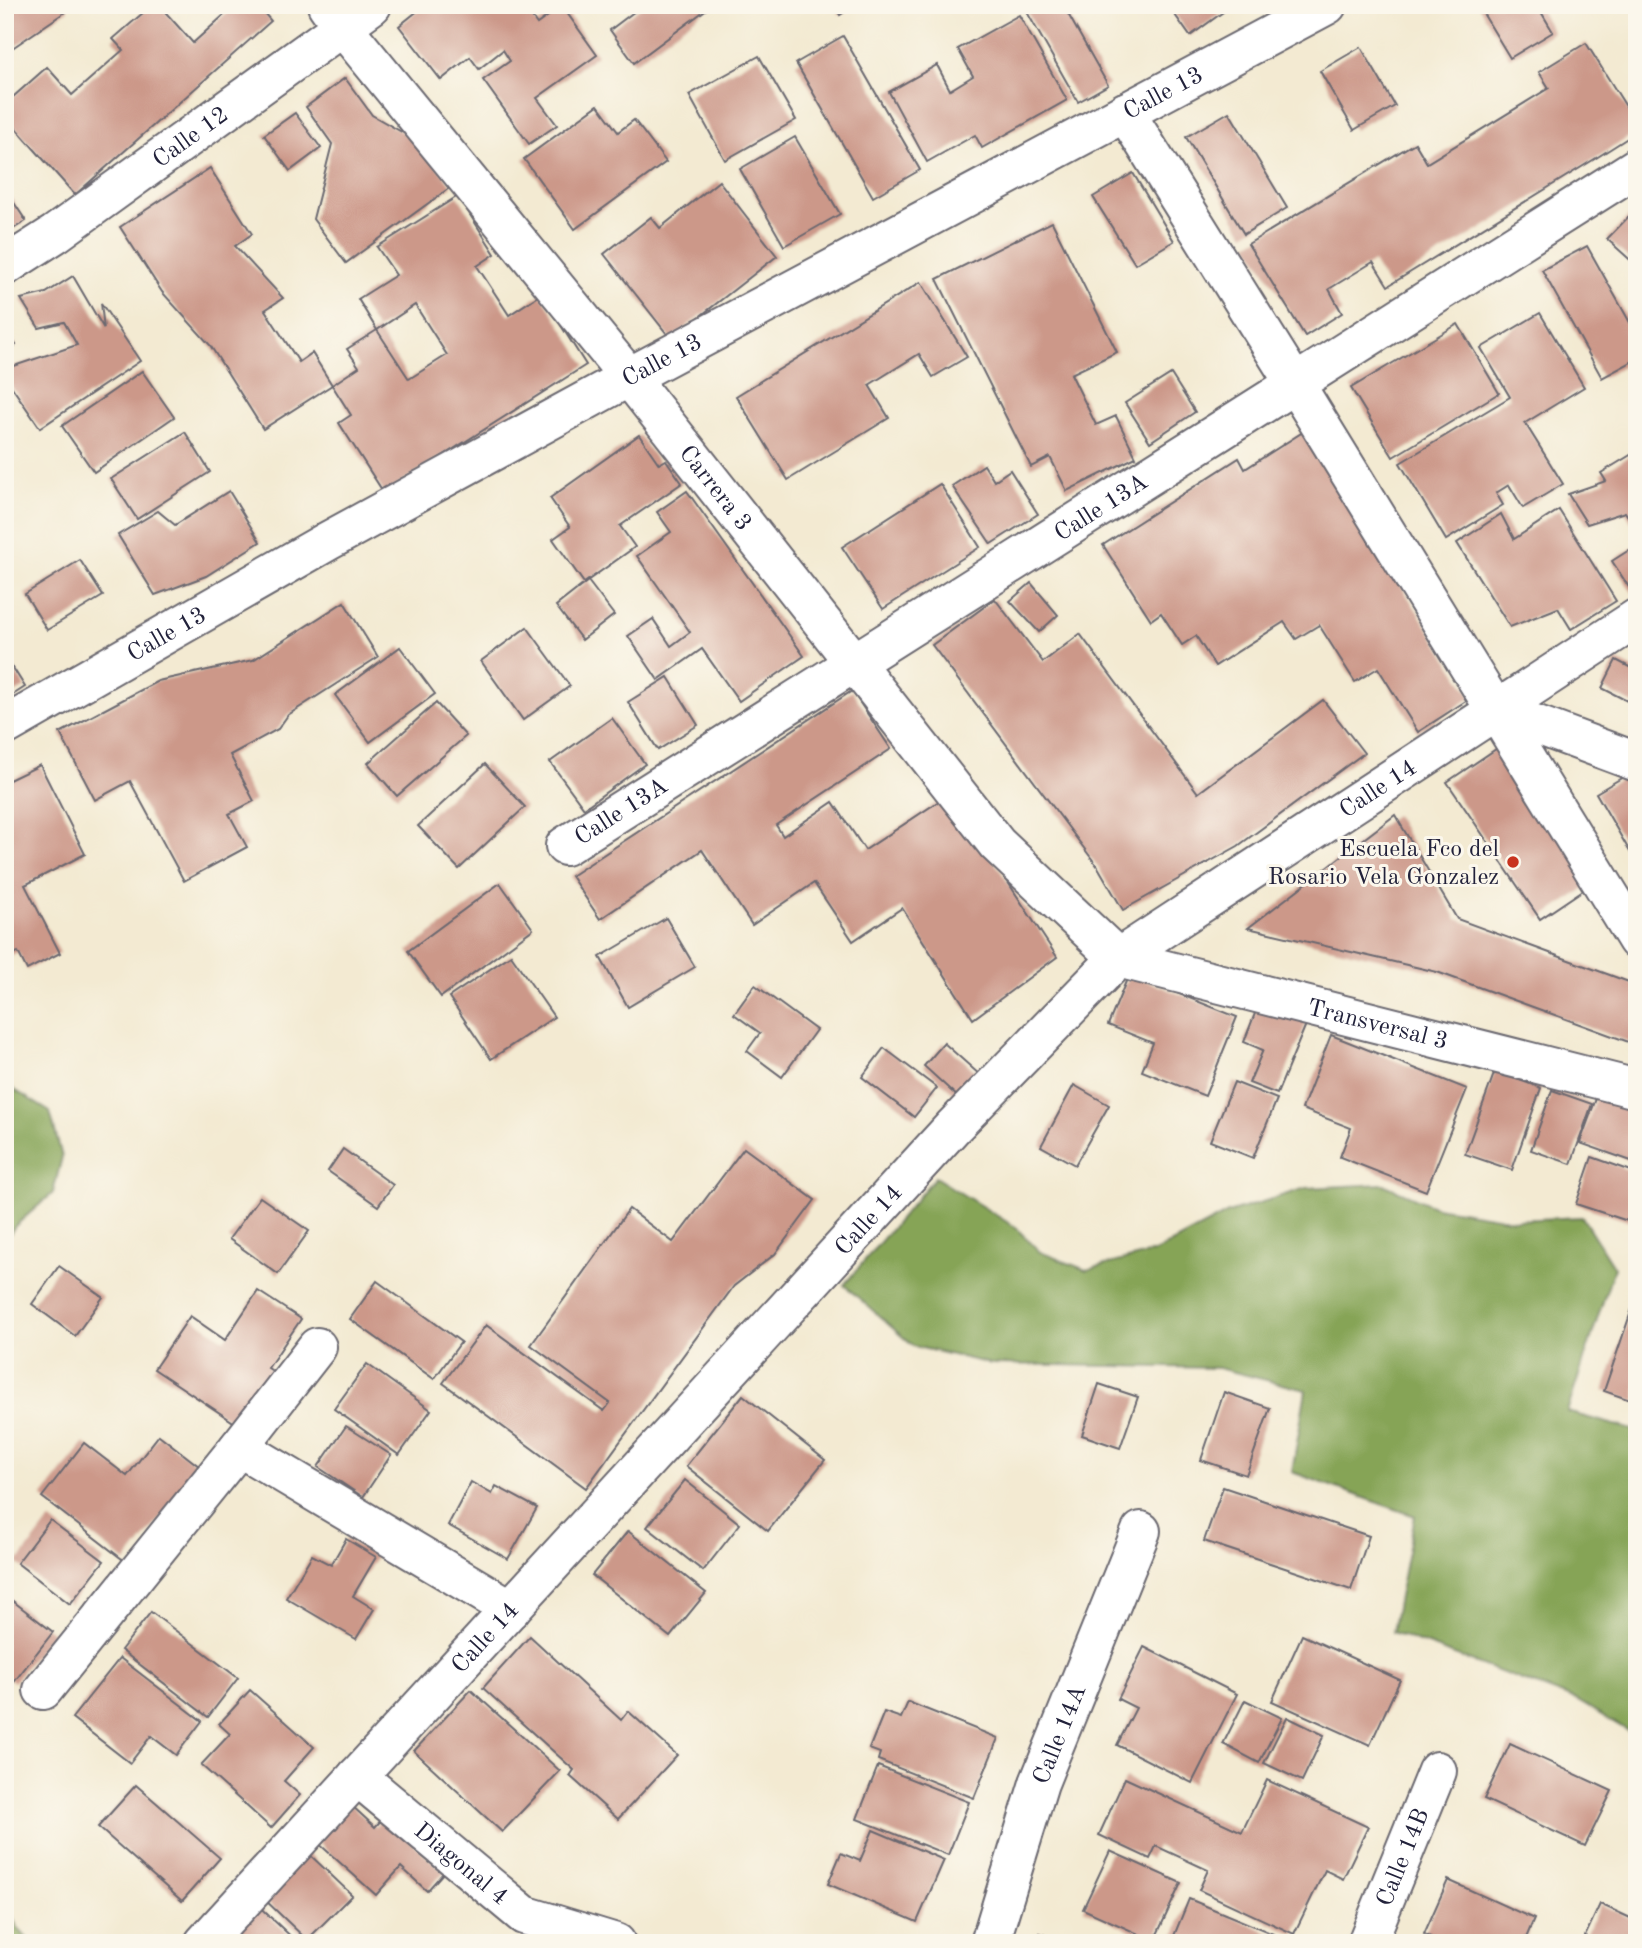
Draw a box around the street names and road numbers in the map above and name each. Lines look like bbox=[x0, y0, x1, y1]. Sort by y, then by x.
street label: Calle 13 bbox=[1120, 63, 1208, 125]
street label: Calle 12 bbox=[149, 103, 233, 173]
street label: Calle 13 bbox=[619, 330, 706, 392]
street label: Carrera 3 bbox=[674, 442, 755, 536]
street label: Calle 13A bbox=[1051, 470, 1152, 547]
street label: Calle 13 bbox=[124, 603, 211, 667]
street label: Calle 14 bbox=[1336, 756, 1421, 823]
street label: Calle 13A bbox=[571, 774, 673, 851]
street label: Transversal 3 bbox=[1305, 996, 1450, 1055]
street label: Calle 14 bbox=[831, 1181, 908, 1261]
street label: Calle 14 bbox=[448, 1599, 524, 1679]
street label: Calle 14A bbox=[1030, 1682, 1091, 1788]
street label: Calle 14B bbox=[1373, 1805, 1434, 1910]
street label: Diagonal 4 bbox=[409, 1819, 512, 1910]

